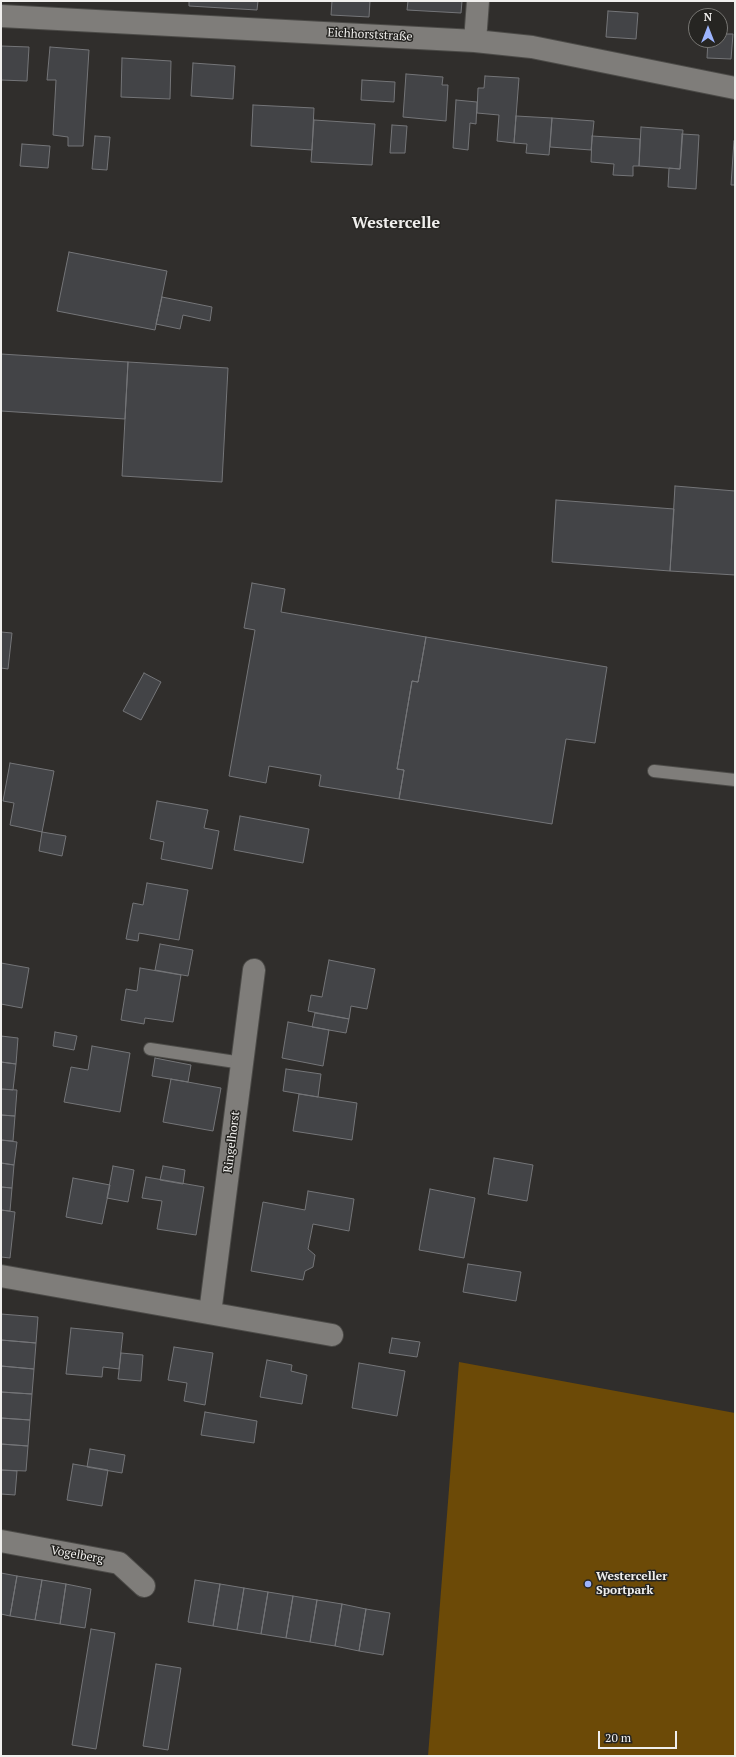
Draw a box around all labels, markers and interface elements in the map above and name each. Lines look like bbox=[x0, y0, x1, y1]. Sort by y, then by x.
north arrow bbox=[688, 8, 728, 48]
text: N bbox=[704, 10, 712, 24]
street label: Eichhorststraße bbox=[327, 26, 413, 44]
district label: Westercelle bbox=[352, 213, 440, 233]
street label: Ringelhorst bbox=[221, 1110, 243, 1174]
street label: Vogelberg bbox=[50, 1543, 104, 1567]
place label: Westerceller Sportpark bbox=[596, 1570, 667, 1598]
marker: Westerceller Sportpark bbox=[583, 1579, 593, 1589]
scale bar bbox=[600, 1723, 679, 1749]
text: 20 m bbox=[605, 1730, 631, 1745]

